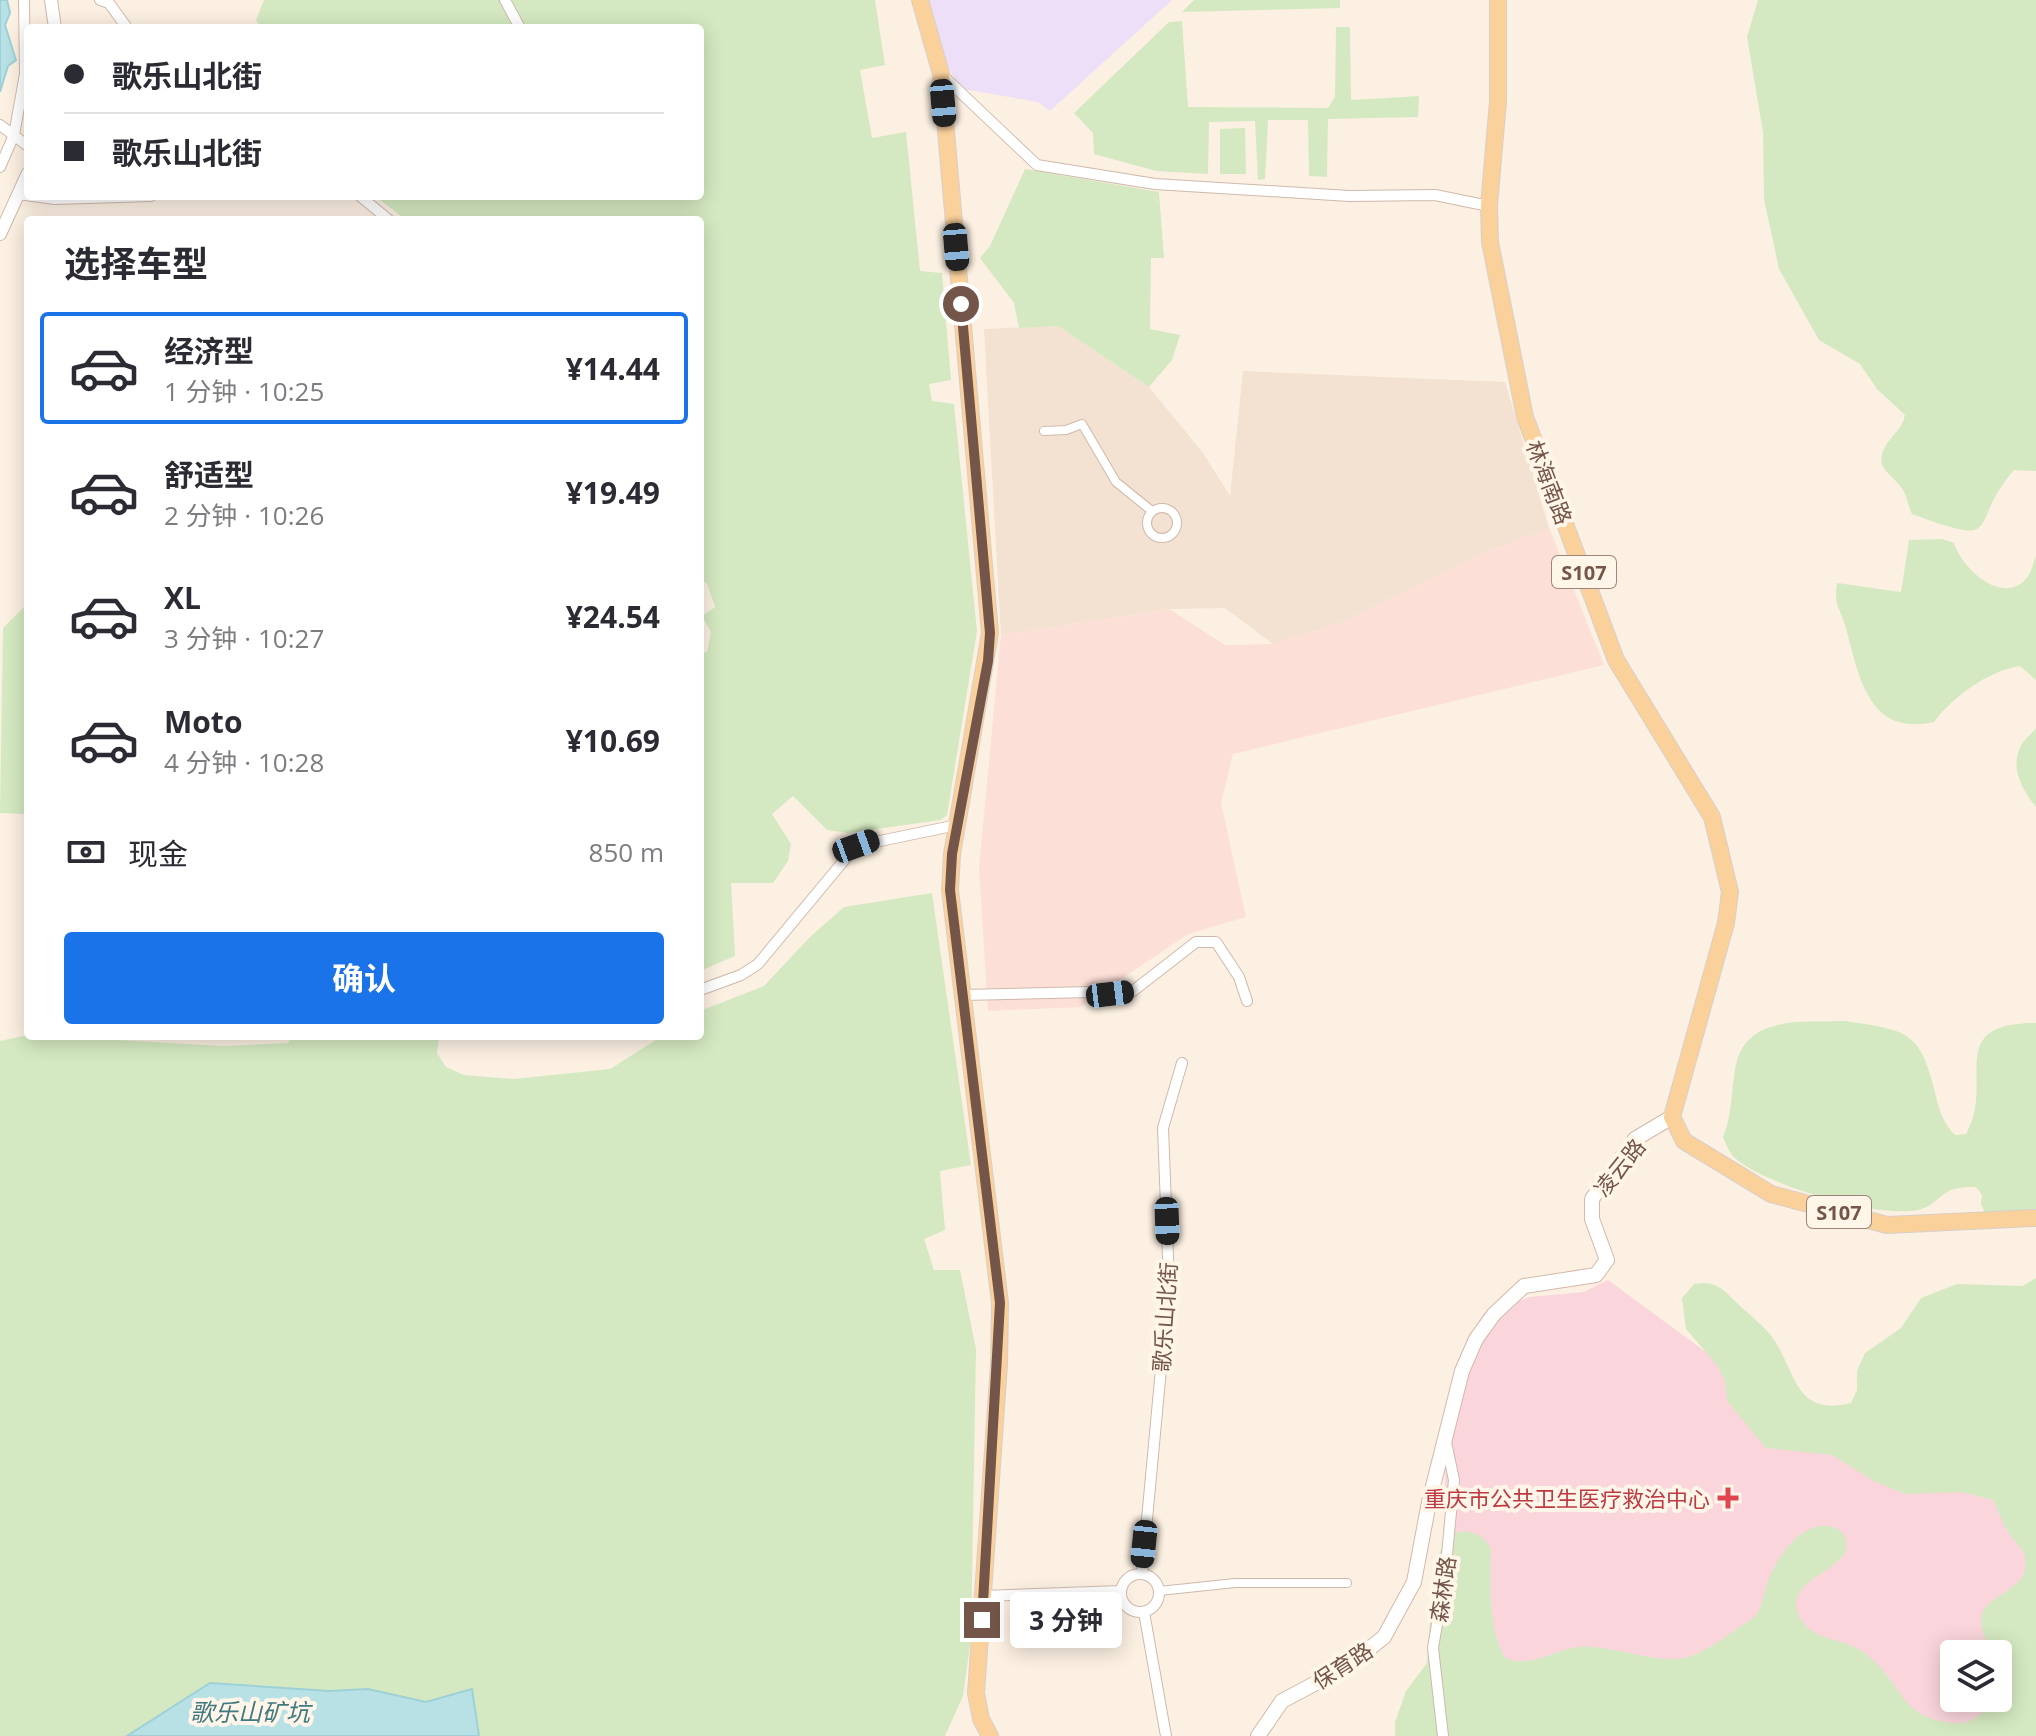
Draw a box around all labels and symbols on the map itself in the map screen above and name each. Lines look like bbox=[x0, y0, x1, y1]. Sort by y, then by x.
car bbox=[929, 78, 957, 128]
car bbox=[942, 222, 970, 272]
route start bbox=[943, 286, 979, 322]
street label: 林海南路 bbox=[1520, 436, 1580, 528]
road number: S107 bbox=[1552, 556, 1616, 588]
car bbox=[829, 827, 883, 865]
car bbox=[1085, 979, 1135, 1009]
street label: 凌云路 bbox=[1587, 1132, 1651, 1202]
road number: S107 bbox=[1807, 1196, 1871, 1228]
car bbox=[1154, 1197, 1180, 1245]
street label: 歌乐山北街 bbox=[1145, 1261, 1183, 1373]
place label: 重庆市公共卫生医疗救治中心 bbox=[1424, 1483, 1710, 1513]
marker: 重庆市公共卫生医疗救治中心 bbox=[1717, 1487, 1739, 1509]
car bbox=[1130, 1519, 1158, 1569]
street label: 森林路 bbox=[1423, 1554, 1461, 1624]
callout: 3 分钟 bbox=[1010, 1592, 1122, 1648]
route end bbox=[964, 1602, 1000, 1638]
street label: 保育路 bbox=[1306, 1634, 1378, 1696]
water label: 歌乐山矿坑 bbox=[190, 1695, 313, 1728]

